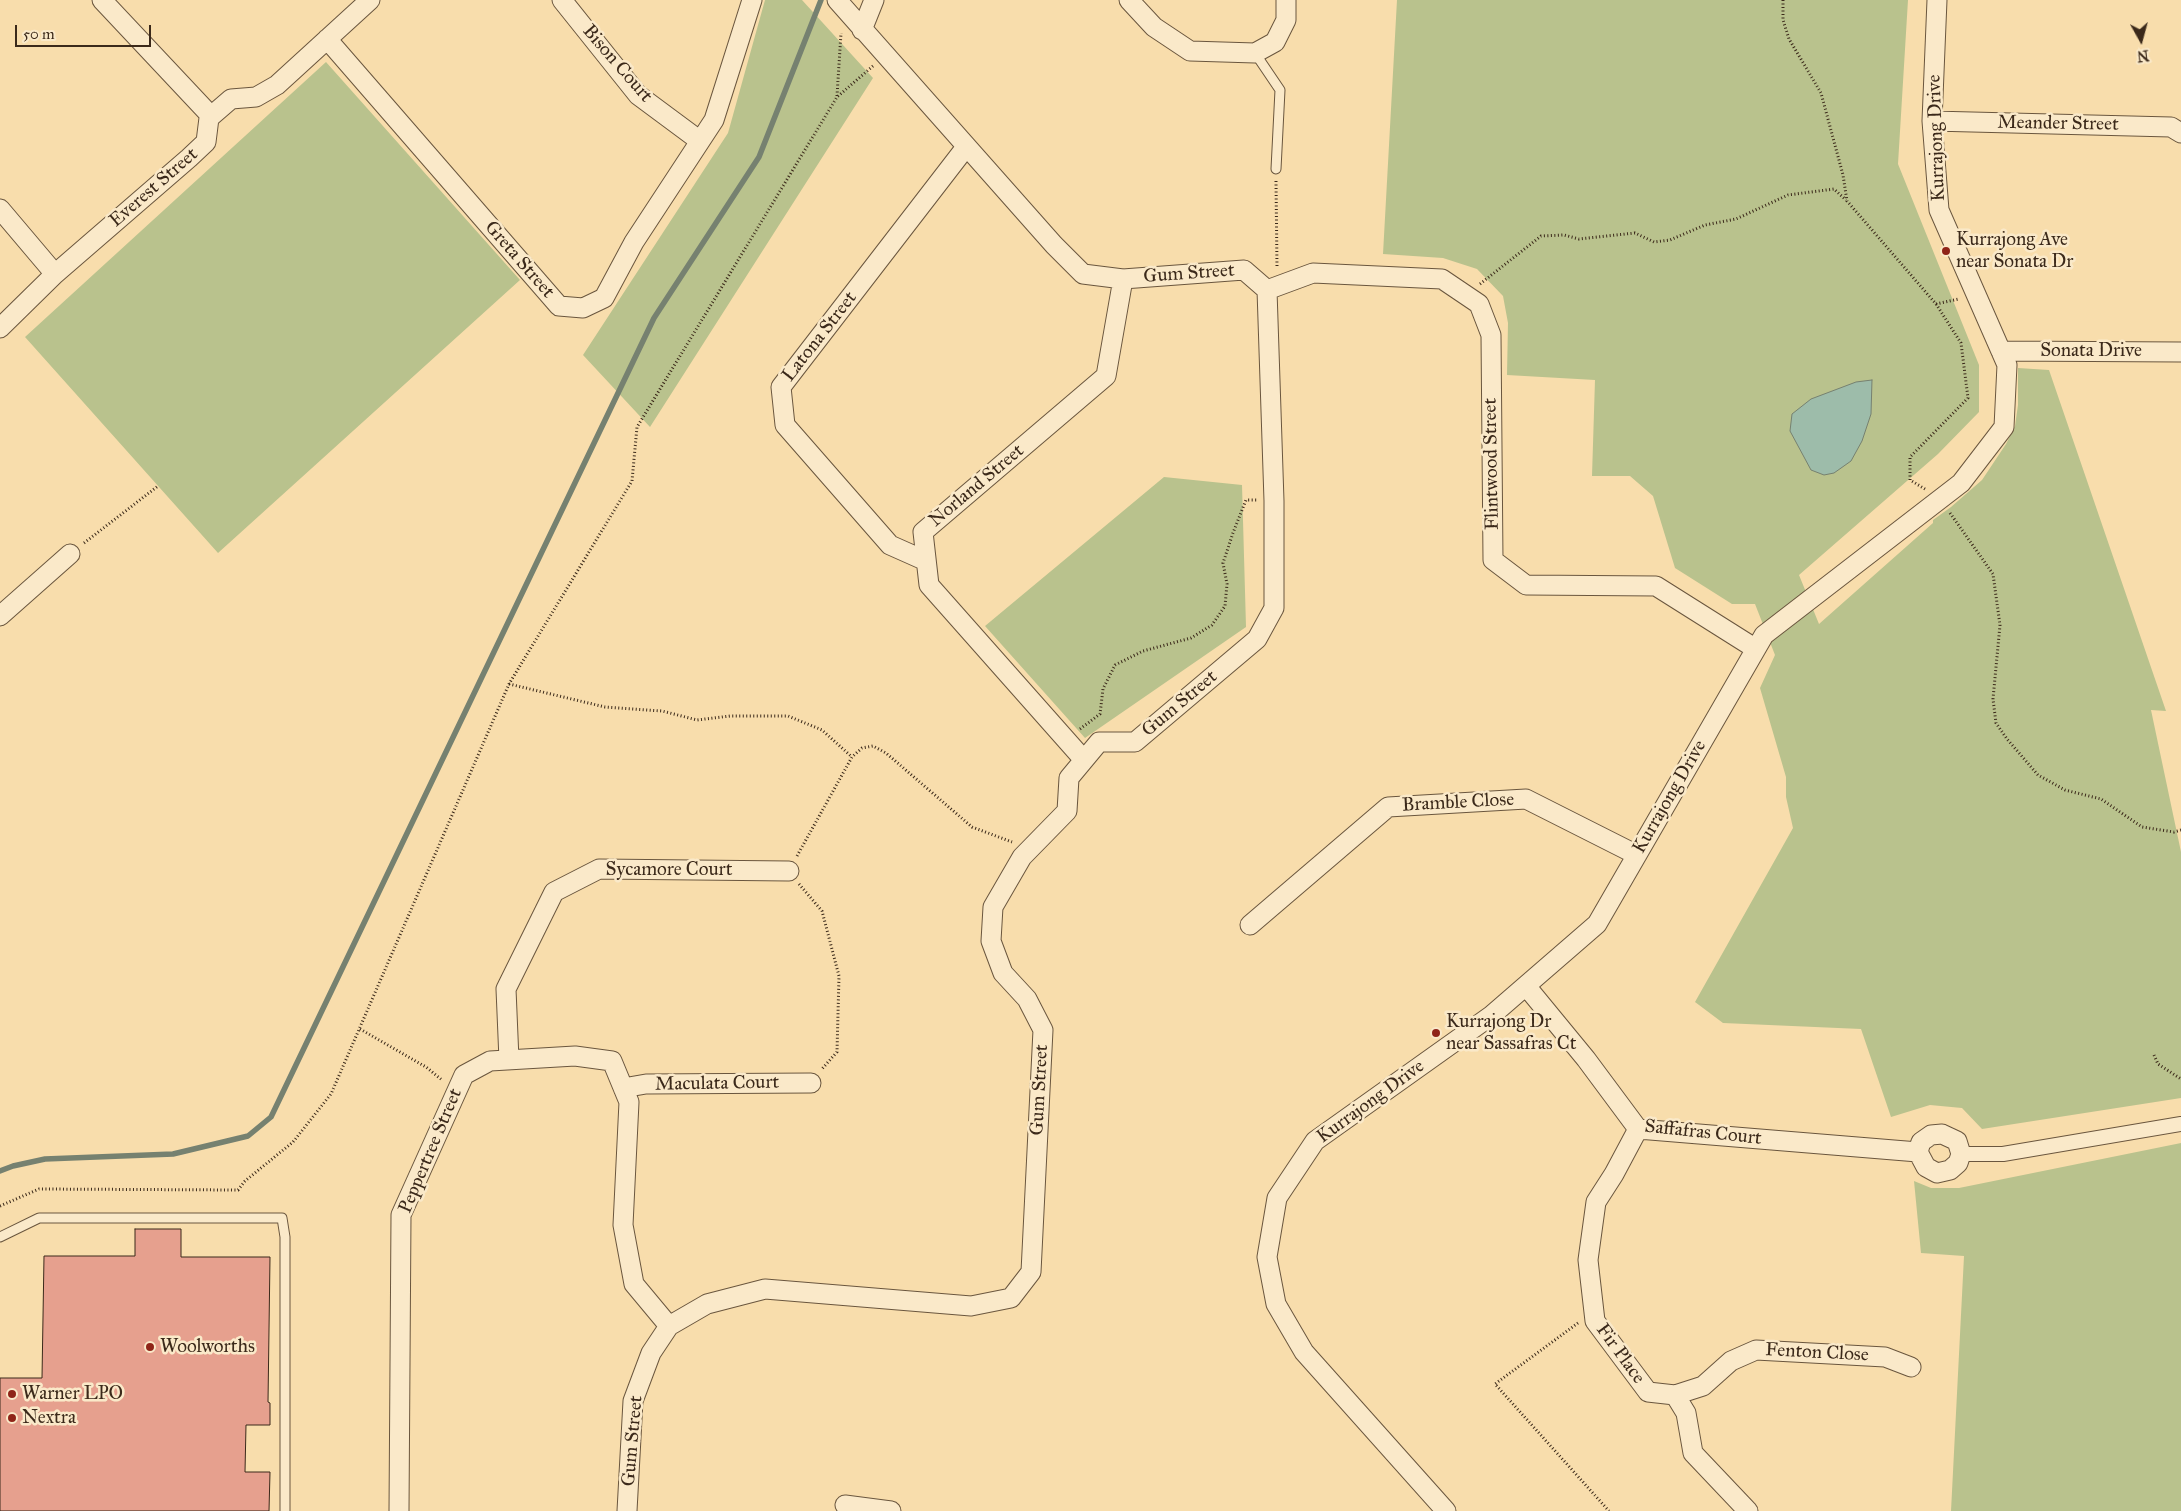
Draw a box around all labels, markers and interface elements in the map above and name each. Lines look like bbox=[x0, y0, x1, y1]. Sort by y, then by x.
scale bar bbox=[18, 15, 154, 47]
north arrow bbox=[2116, 15, 2166, 65]
street label: Bison Court bbox=[577, 21, 657, 107]
text: 50 m bbox=[23, 25, 55, 43]
text: N bbox=[2136, 46, 2150, 65]
street label: Kurrajong Drive bbox=[1923, 74, 1951, 202]
street label: Meander Street bbox=[1997, 112, 2119, 136]
street label: Everest Street bbox=[105, 143, 203, 233]
street label: Greta Street bbox=[479, 217, 559, 303]
place label: Kurrajong Ave near Sonata Dr bbox=[1956, 229, 2073, 273]
marker: Kurrajong Ave near Sonata Dr bbox=[1940, 245, 1952, 257]
street label: Gum Street bbox=[1143, 259, 1235, 289]
street label: Latona Street bbox=[778, 287, 862, 387]
street label: Sonata Drive bbox=[2040, 340, 2142, 362]
street label: Flintwood Street bbox=[1479, 398, 1505, 530]
street label: Norland Street bbox=[925, 440, 1029, 532]
street label: Gum Street bbox=[1138, 666, 1222, 742]
street label: Kurrajong Drive bbox=[1628, 736, 1712, 858]
street label: Bramble Close bbox=[1401, 789, 1515, 817]
street label: Sycamore Court bbox=[606, 859, 732, 881]
place label: Kurrajong Dr near Sassafras Ct bbox=[1446, 1011, 1576, 1055]
marker: Kurrajong Dr near Sassafras Ct bbox=[1430, 1027, 1442, 1039]
street label: Gum Street bbox=[1026, 1044, 1054, 1136]
street label: Kurrajong Drive bbox=[1313, 1055, 1429, 1149]
street label: Maculata Court bbox=[655, 1072, 779, 1096]
street label: Peppertree Street bbox=[394, 1085, 468, 1217]
street label: Saffafras Court bbox=[1643, 1116, 1763, 1150]
street label: Fir Place bbox=[1591, 1319, 1649, 1389]
place label: Woolworths bbox=[160, 1336, 255, 1358]
street label: Fenton Close bbox=[1765, 1339, 1869, 1367]
marker: Woolworths bbox=[144, 1341, 156, 1353]
place label: Warner LPO bbox=[22, 1383, 123, 1405]
marker: Warner LPO bbox=[6, 1388, 18, 1400]
street label: Gum Street bbox=[618, 1395, 648, 1487]
place label: Nextra bbox=[22, 1407, 76, 1429]
marker: Nextra bbox=[6, 1412, 18, 1424]

